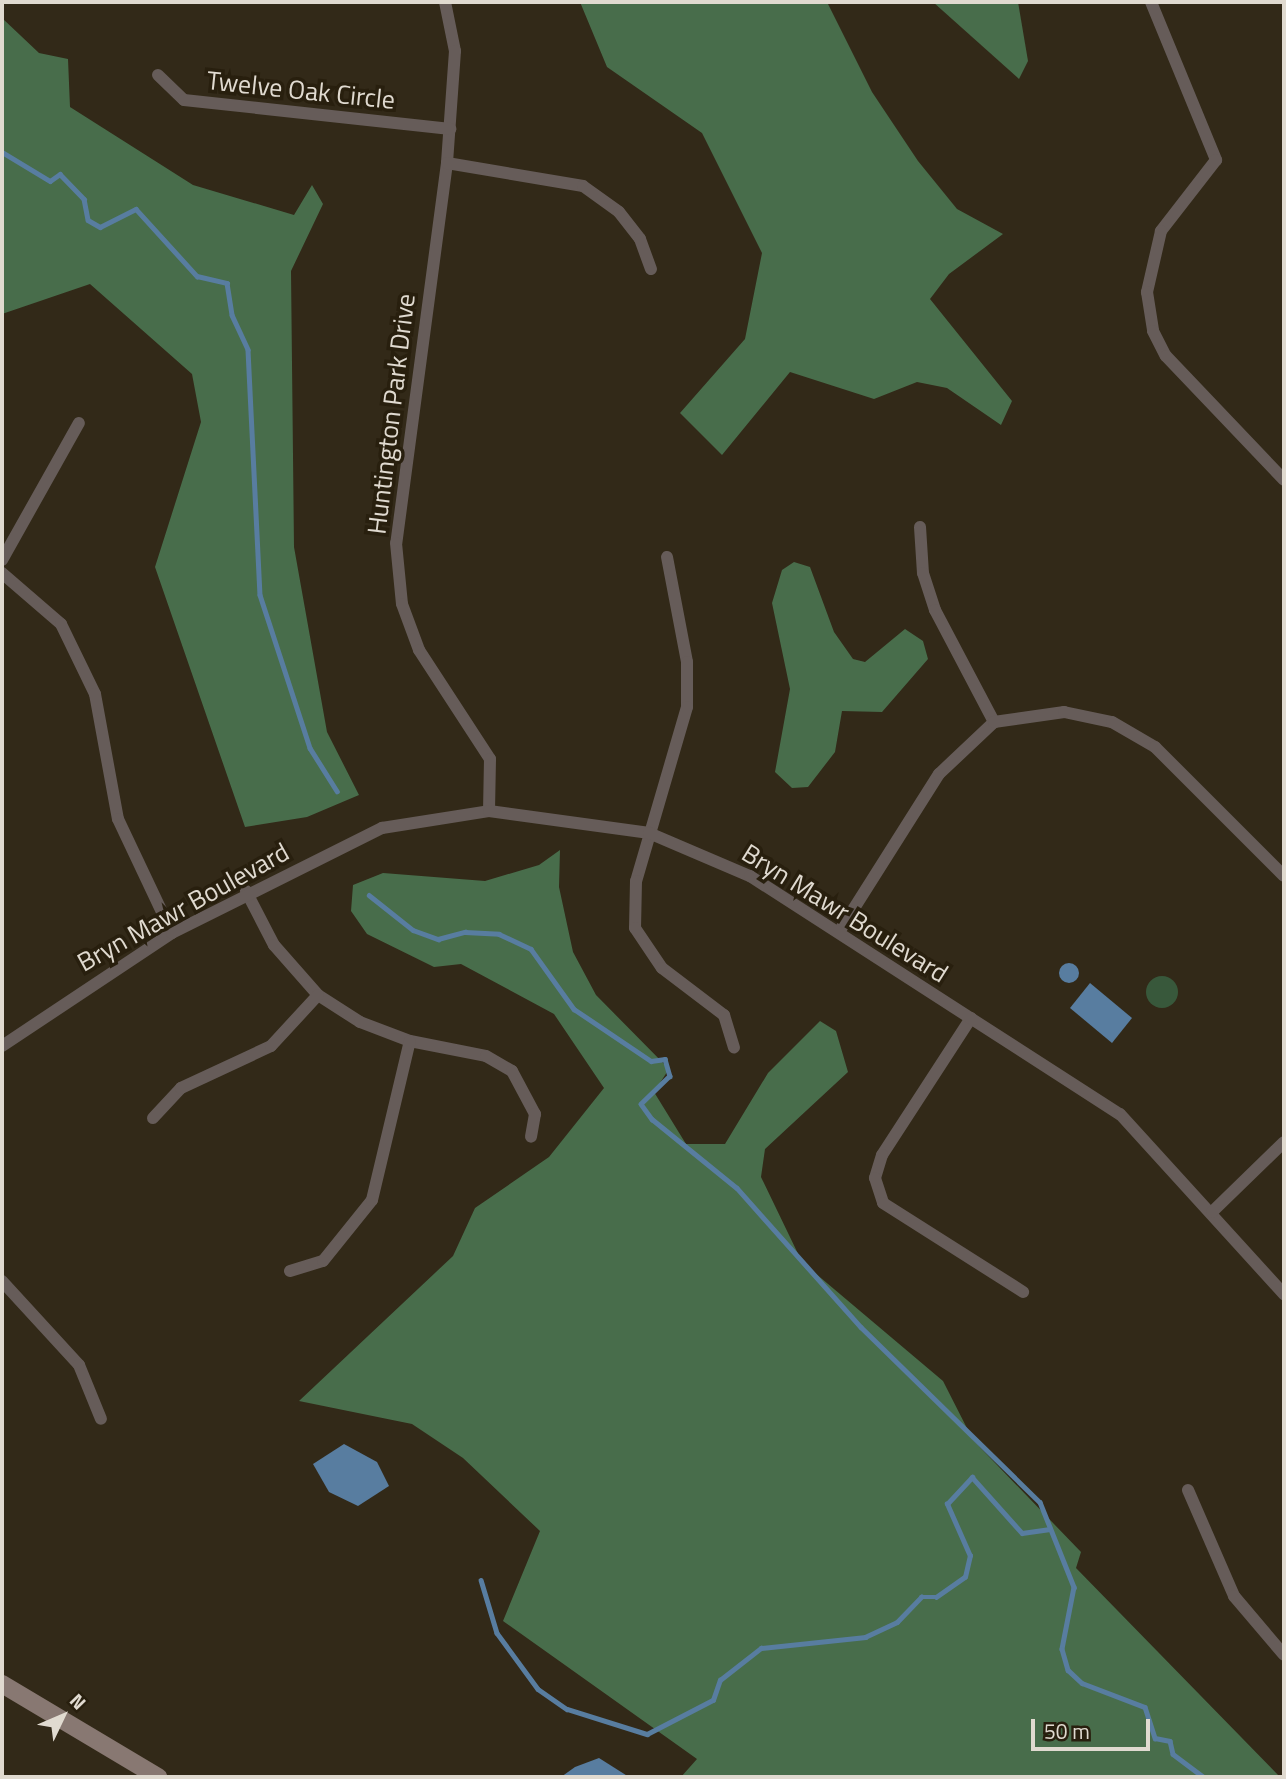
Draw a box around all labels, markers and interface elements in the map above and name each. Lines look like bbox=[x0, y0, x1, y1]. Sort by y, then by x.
street label: Twelve Oak Circle bbox=[205, 65, 397, 115]
street label: Huntington Park Drive bbox=[361, 292, 421, 536]
street label: Bryn Mawr Boulevard bbox=[72, 836, 294, 978]
street label: Bryn Mawr Boulevard bbox=[736, 837, 954, 989]
north arrow bbox=[28, 1681, 98, 1751]
text: N bbox=[63, 1686, 93, 1716]
scale bar bbox=[1034, 1706, 1153, 1750]
text: 50 m bbox=[1044, 1715, 1090, 1747]

